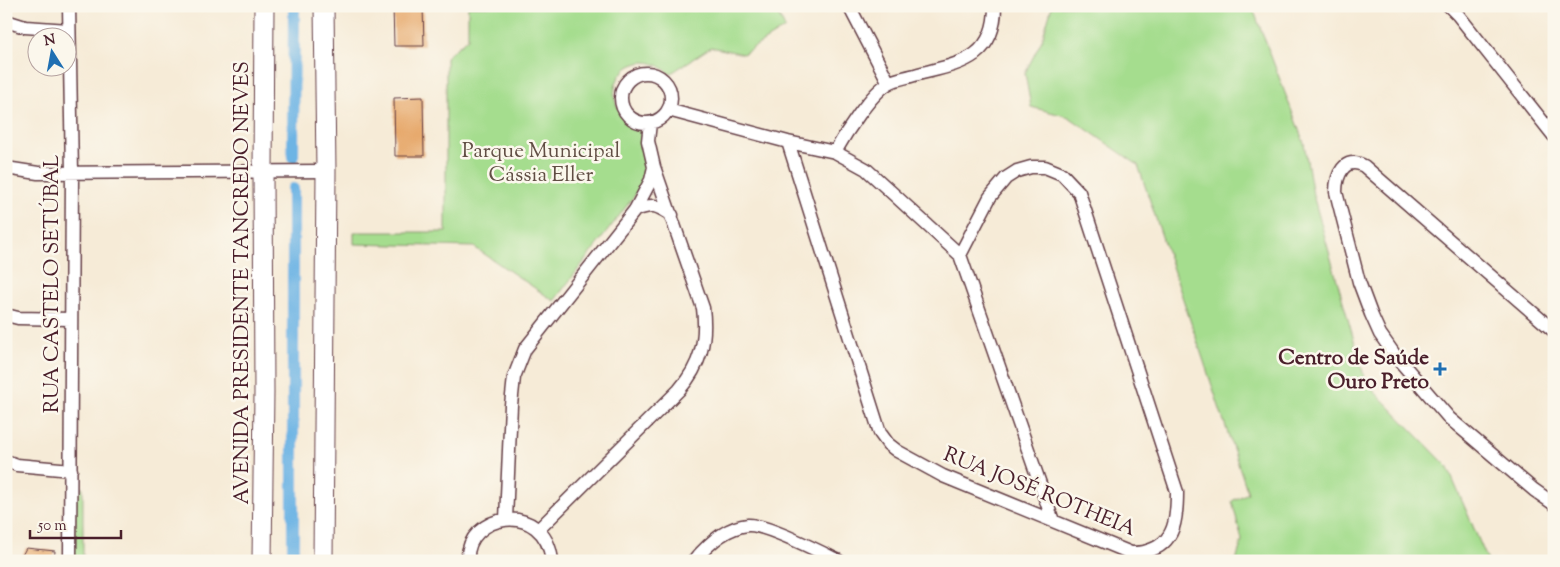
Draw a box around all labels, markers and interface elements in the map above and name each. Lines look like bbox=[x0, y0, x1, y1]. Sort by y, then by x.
north arrow bbox=[28, 28, 78, 78]
text: N bbox=[43, 30, 57, 52]
street label: AVENIDA PRESIDENTE TANCREDO NEVES bbox=[228, 61, 258, 505]
park label: Parque Municipal Cássia Eller bbox=[462, 137, 620, 191]
street label: RUA CASTELO SETÚBAL bbox=[38, 154, 68, 413]
place label: Centro de Saúde Ouro Preto bbox=[1278, 344, 1430, 398]
marker: Centro de Saúde Ouro Preto bbox=[1433, 362, 1447, 376]
street label: RUA JOSÉ ROTHEIA bbox=[938, 440, 1140, 545]
scale bar bbox=[30, 507, 121, 539]
text: 50 m bbox=[37, 516, 67, 537]

